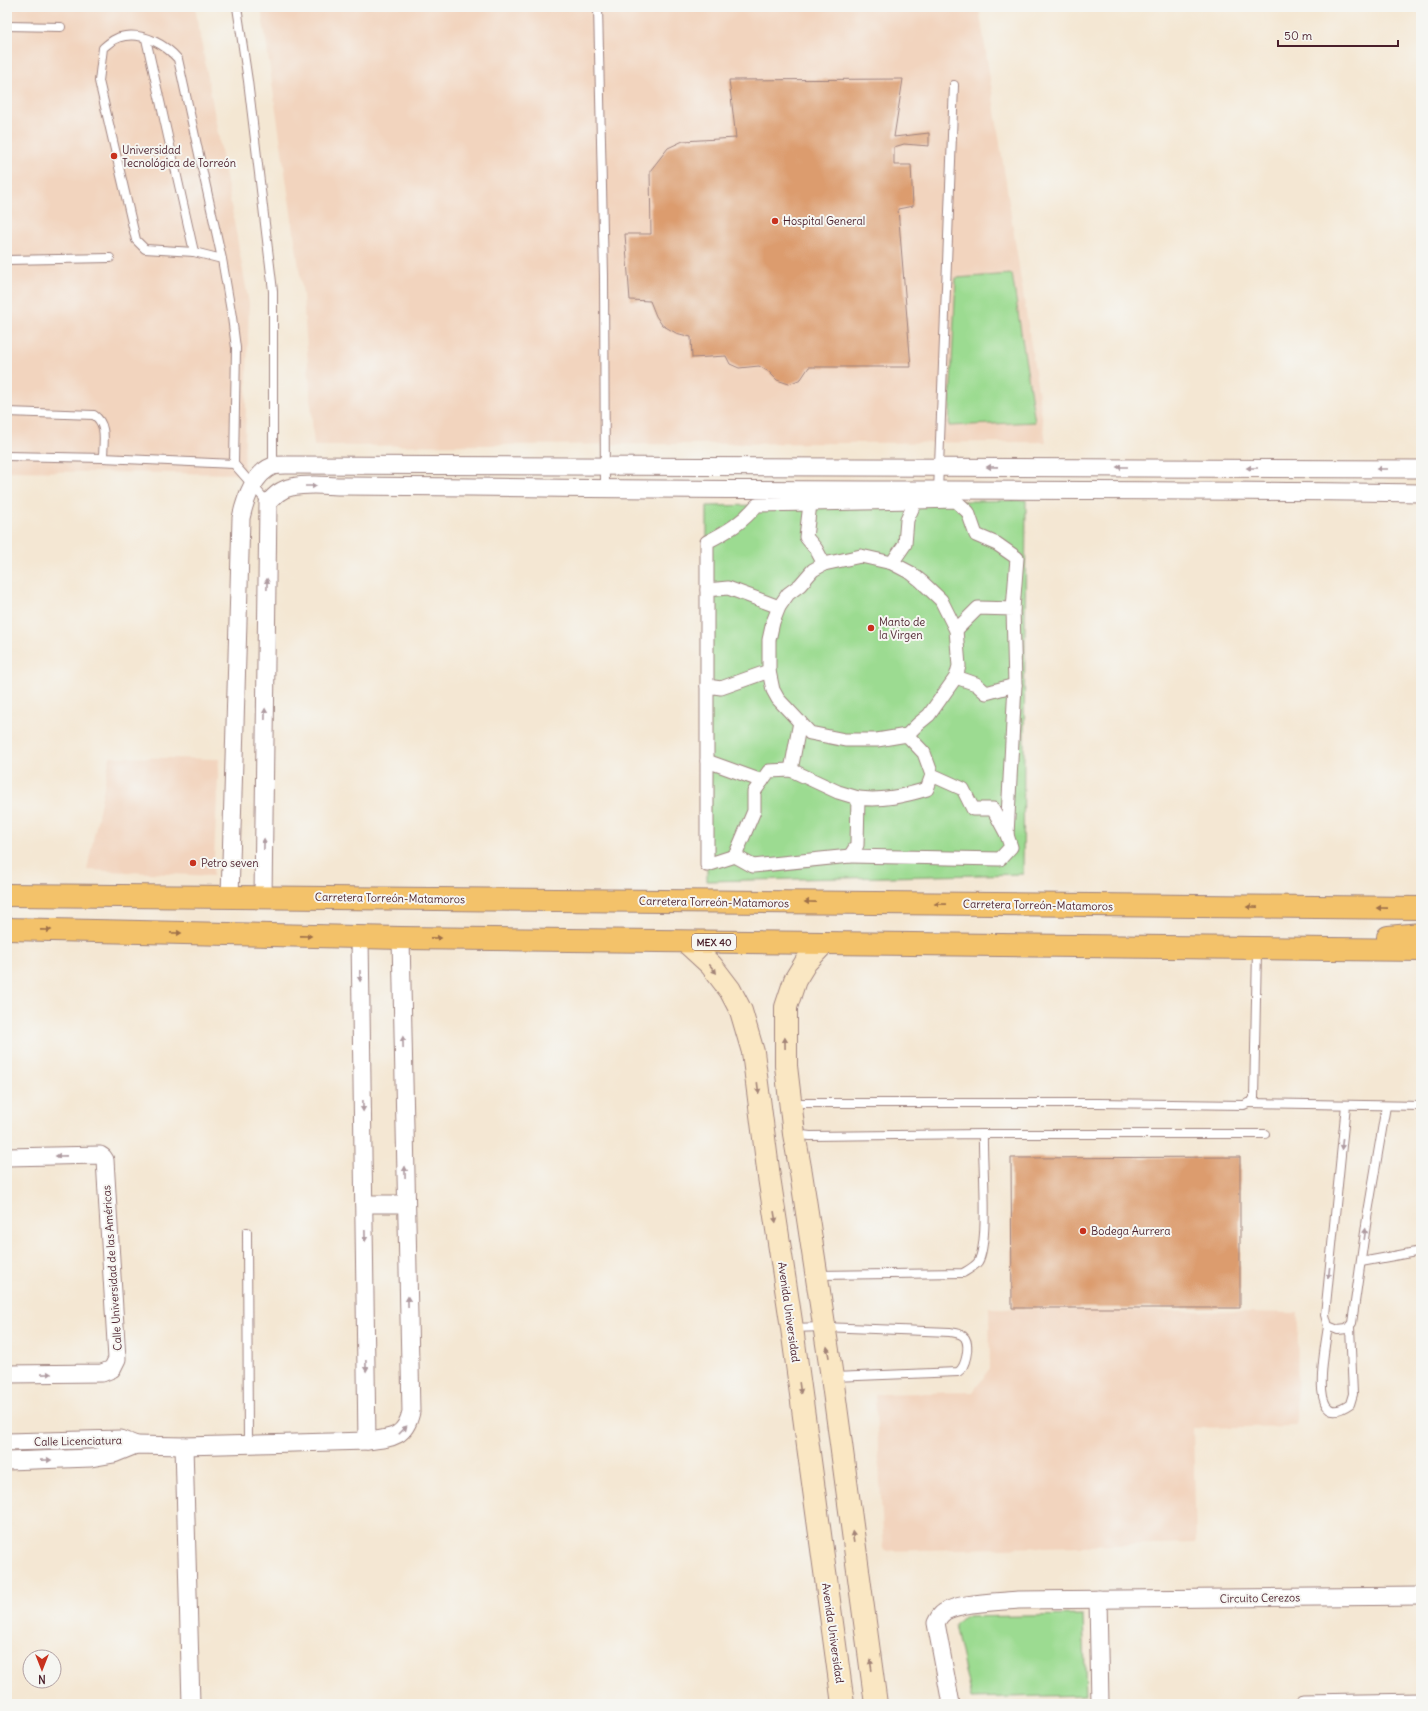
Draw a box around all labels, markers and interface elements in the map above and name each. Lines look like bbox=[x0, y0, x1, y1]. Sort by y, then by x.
scale bar bbox=[1278, 22, 1398, 48]
text: 50 m bbox=[1284, 28, 1313, 43]
place label: Universidad Tecnológica de Torreón bbox=[122, 143, 236, 170]
marker: Universidad Tecnológica de Torreón bbox=[109, 151, 119, 161]
place label: Hospital General bbox=[783, 214, 865, 228]
marker: Hospital General bbox=[770, 216, 780, 226]
one-way arrow bbox=[985, 464, 998, 470]
one-way arrow bbox=[1115, 464, 1128, 470]
one-way arrow bbox=[1245, 465, 1258, 471]
one-way arrow bbox=[1375, 466, 1388, 472]
one-way arrow bbox=[305, 483, 318, 489]
one-way arrow bbox=[264, 577, 270, 590]
place label: Manto de la Virgen bbox=[879, 615, 925, 642]
marker: Manto de la Virgen bbox=[866, 623, 876, 633]
one-way arrow bbox=[262, 707, 268, 720]
one-way arrow bbox=[261, 837, 267, 850]
place label: Petro seven bbox=[201, 856, 259, 870]
marker: Petro seven bbox=[188, 858, 198, 868]
street label: Carretera Torreón-Matamoros bbox=[315, 890, 465, 906]
street label: Carretera Torreón-Matamoros bbox=[639, 894, 789, 910]
street label: Carretera Torreón-Matamoros bbox=[963, 897, 1113, 913]
one-way arrow bbox=[804, 899, 816, 906]
one-way arrow bbox=[933, 901, 946, 907]
one-way arrow bbox=[1246, 903, 1258, 910]
one-way arrow bbox=[1375, 905, 1388, 911]
one-way arrow bbox=[40, 927, 53, 933]
one-way arrow bbox=[170, 930, 183, 936]
one-way arrow bbox=[300, 933, 313, 939]
road number: MEX 40 bbox=[692, 934, 736, 950]
one-way arrow bbox=[430, 935, 442, 942]
one-way arrow bbox=[709, 964, 718, 974]
one-way arrow bbox=[357, 970, 363, 983]
one-way arrow bbox=[400, 1035, 406, 1048]
one-way arrow bbox=[782, 1036, 788, 1049]
one-way arrow bbox=[755, 1082, 761, 1094]
one-way arrow bbox=[359, 1100, 366, 1112]
one-way arrow bbox=[1339, 1138, 1345, 1150]
one-way arrow bbox=[54, 1153, 67, 1159]
one-way arrow bbox=[402, 1166, 409, 1178]
street label: Calle Universidad de las Américas bbox=[99, 1185, 125, 1351]
one-way arrow bbox=[772, 1211, 778, 1223]
place label: Bodega Aurrera bbox=[1091, 1224, 1170, 1238]
marker: Bodega Aurrera bbox=[1078, 1226, 1088, 1236]
one-way arrow bbox=[1362, 1228, 1368, 1240]
one-way arrow bbox=[362, 1230, 368, 1243]
street label: Avenida Universidad bbox=[775, 1261, 803, 1364]
one-way arrow bbox=[1326, 1267, 1333, 1280]
one-way arrow bbox=[405, 1296, 412, 1308]
one-way arrow bbox=[824, 1346, 830, 1358]
one-way arrow bbox=[363, 1360, 369, 1373]
one-way arrow bbox=[40, 1371, 53, 1377]
one-way arrow bbox=[796, 1381, 803, 1394]
one-way arrow bbox=[398, 1425, 408, 1435]
street label: Calle Licenciatura bbox=[34, 1433, 122, 1449]
one-way arrow bbox=[40, 1457, 53, 1463]
one-way arrow bbox=[850, 1530, 856, 1543]
street label: Avenida Universidad bbox=[819, 1582, 847, 1685]
street label: Circuito Cerezos bbox=[1220, 1590, 1300, 1606]
north arrow bbox=[22, 1649, 62, 1689]
one-way arrow bbox=[868, 1659, 874, 1671]
text: N bbox=[38, 1672, 46, 1686]

